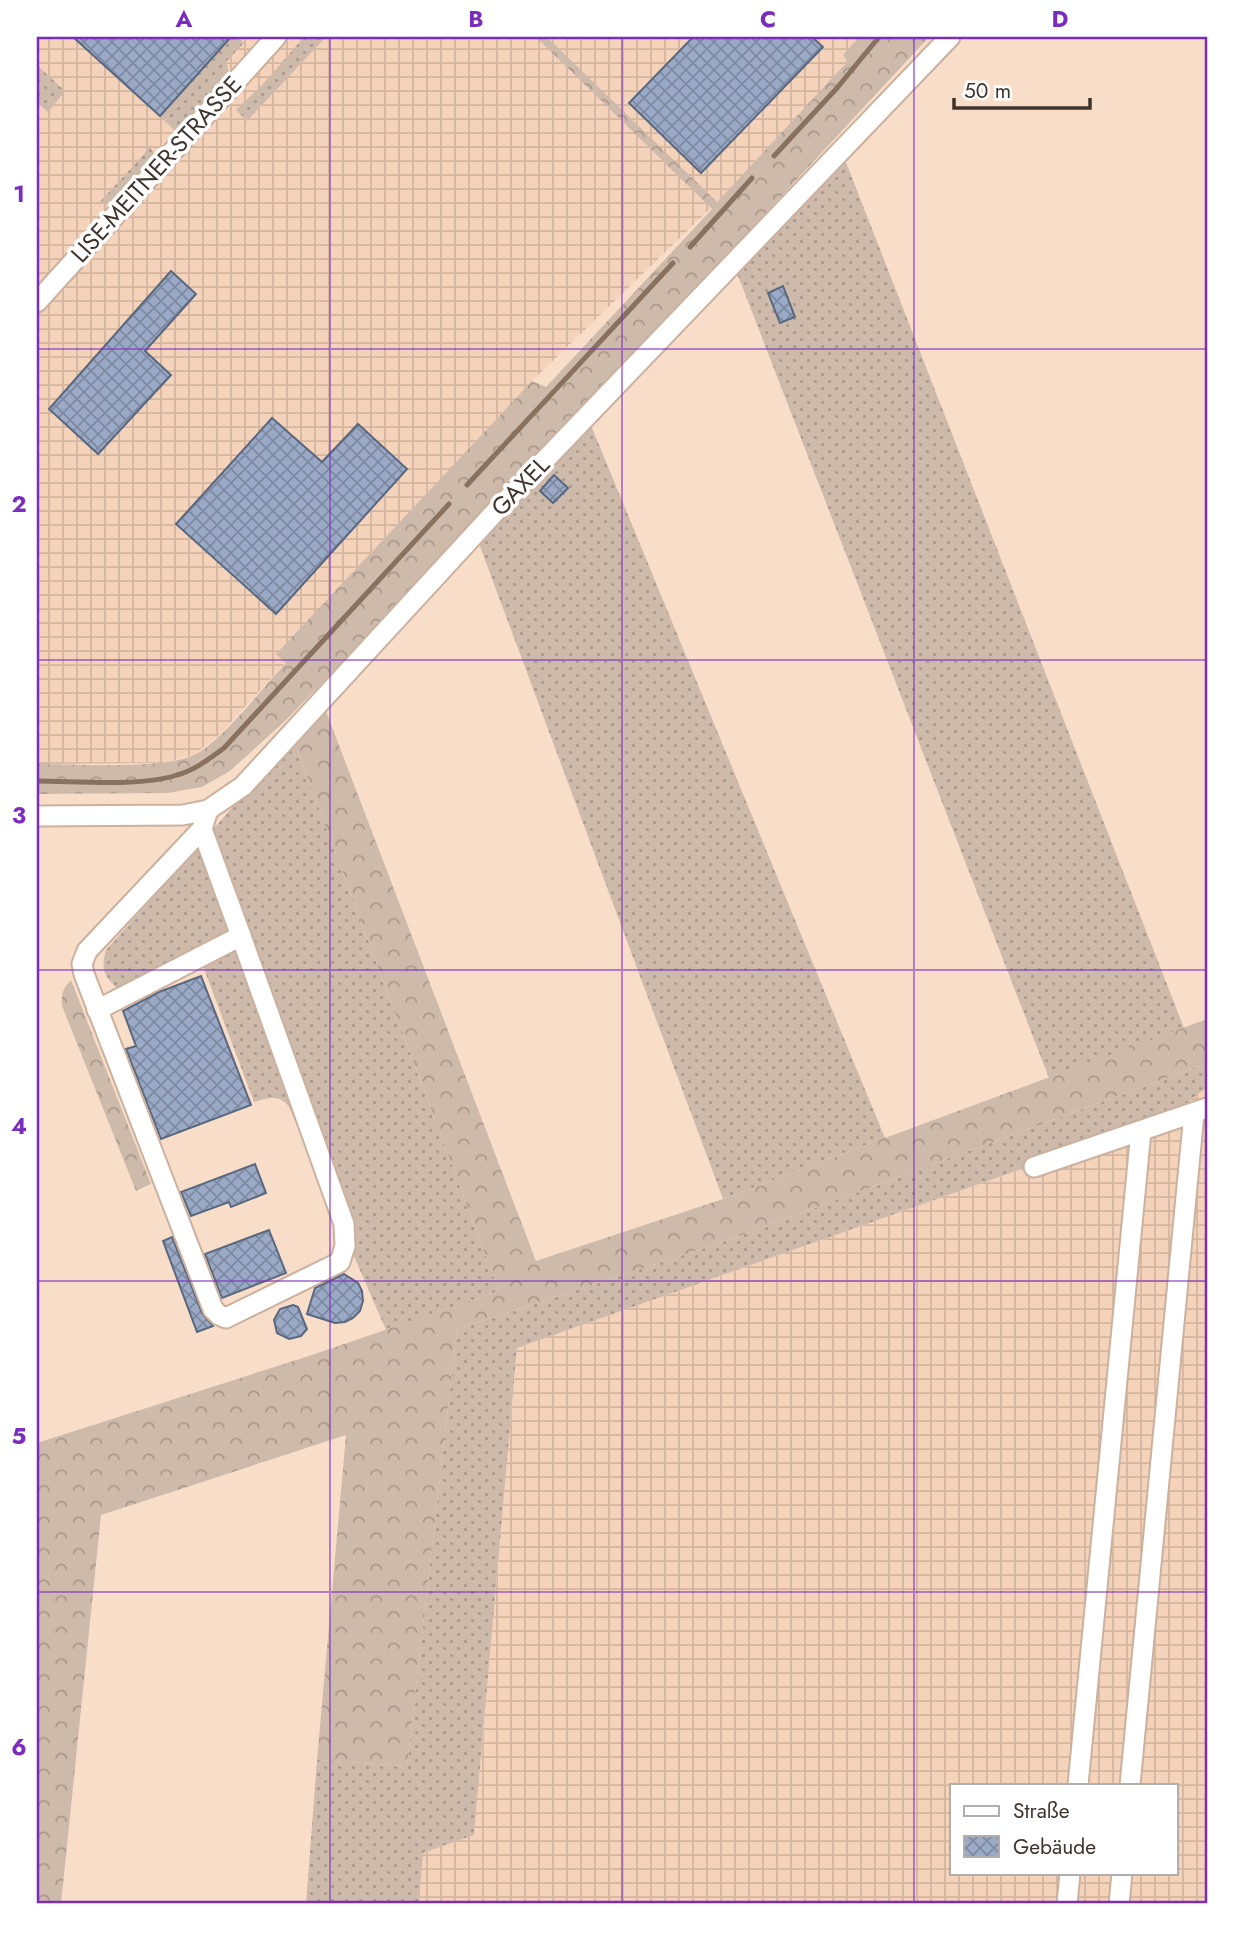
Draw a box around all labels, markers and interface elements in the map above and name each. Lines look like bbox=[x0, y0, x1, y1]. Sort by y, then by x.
text: A bbox=[175, 2, 193, 36]
text: B bbox=[468, 2, 484, 36]
text: C bbox=[760, 2, 776, 36]
text: D bbox=[1052, 2, 1069, 36]
scale bar bbox=[954, 66, 1090, 110]
street label: LISE-MEITNER-STRASSE bbox=[62, 68, 250, 270]
text: 50 m bbox=[964, 76, 1011, 106]
text: 1 bbox=[13, 177, 25, 211]
street label: GAXEL bbox=[483, 448, 557, 524]
text: 2 bbox=[11, 487, 27, 521]
text: 3 bbox=[12, 798, 26, 832]
text: 4 bbox=[11, 1109, 27, 1143]
text: 5 bbox=[12, 1419, 26, 1453]
text: 6 bbox=[11, 1730, 27, 1764]
legend bbox=[950, 1784, 1178, 1874]
text: Straße bbox=[1013, 1796, 1070, 1826]
text: Gebäude bbox=[1013, 1832, 1096, 1862]

